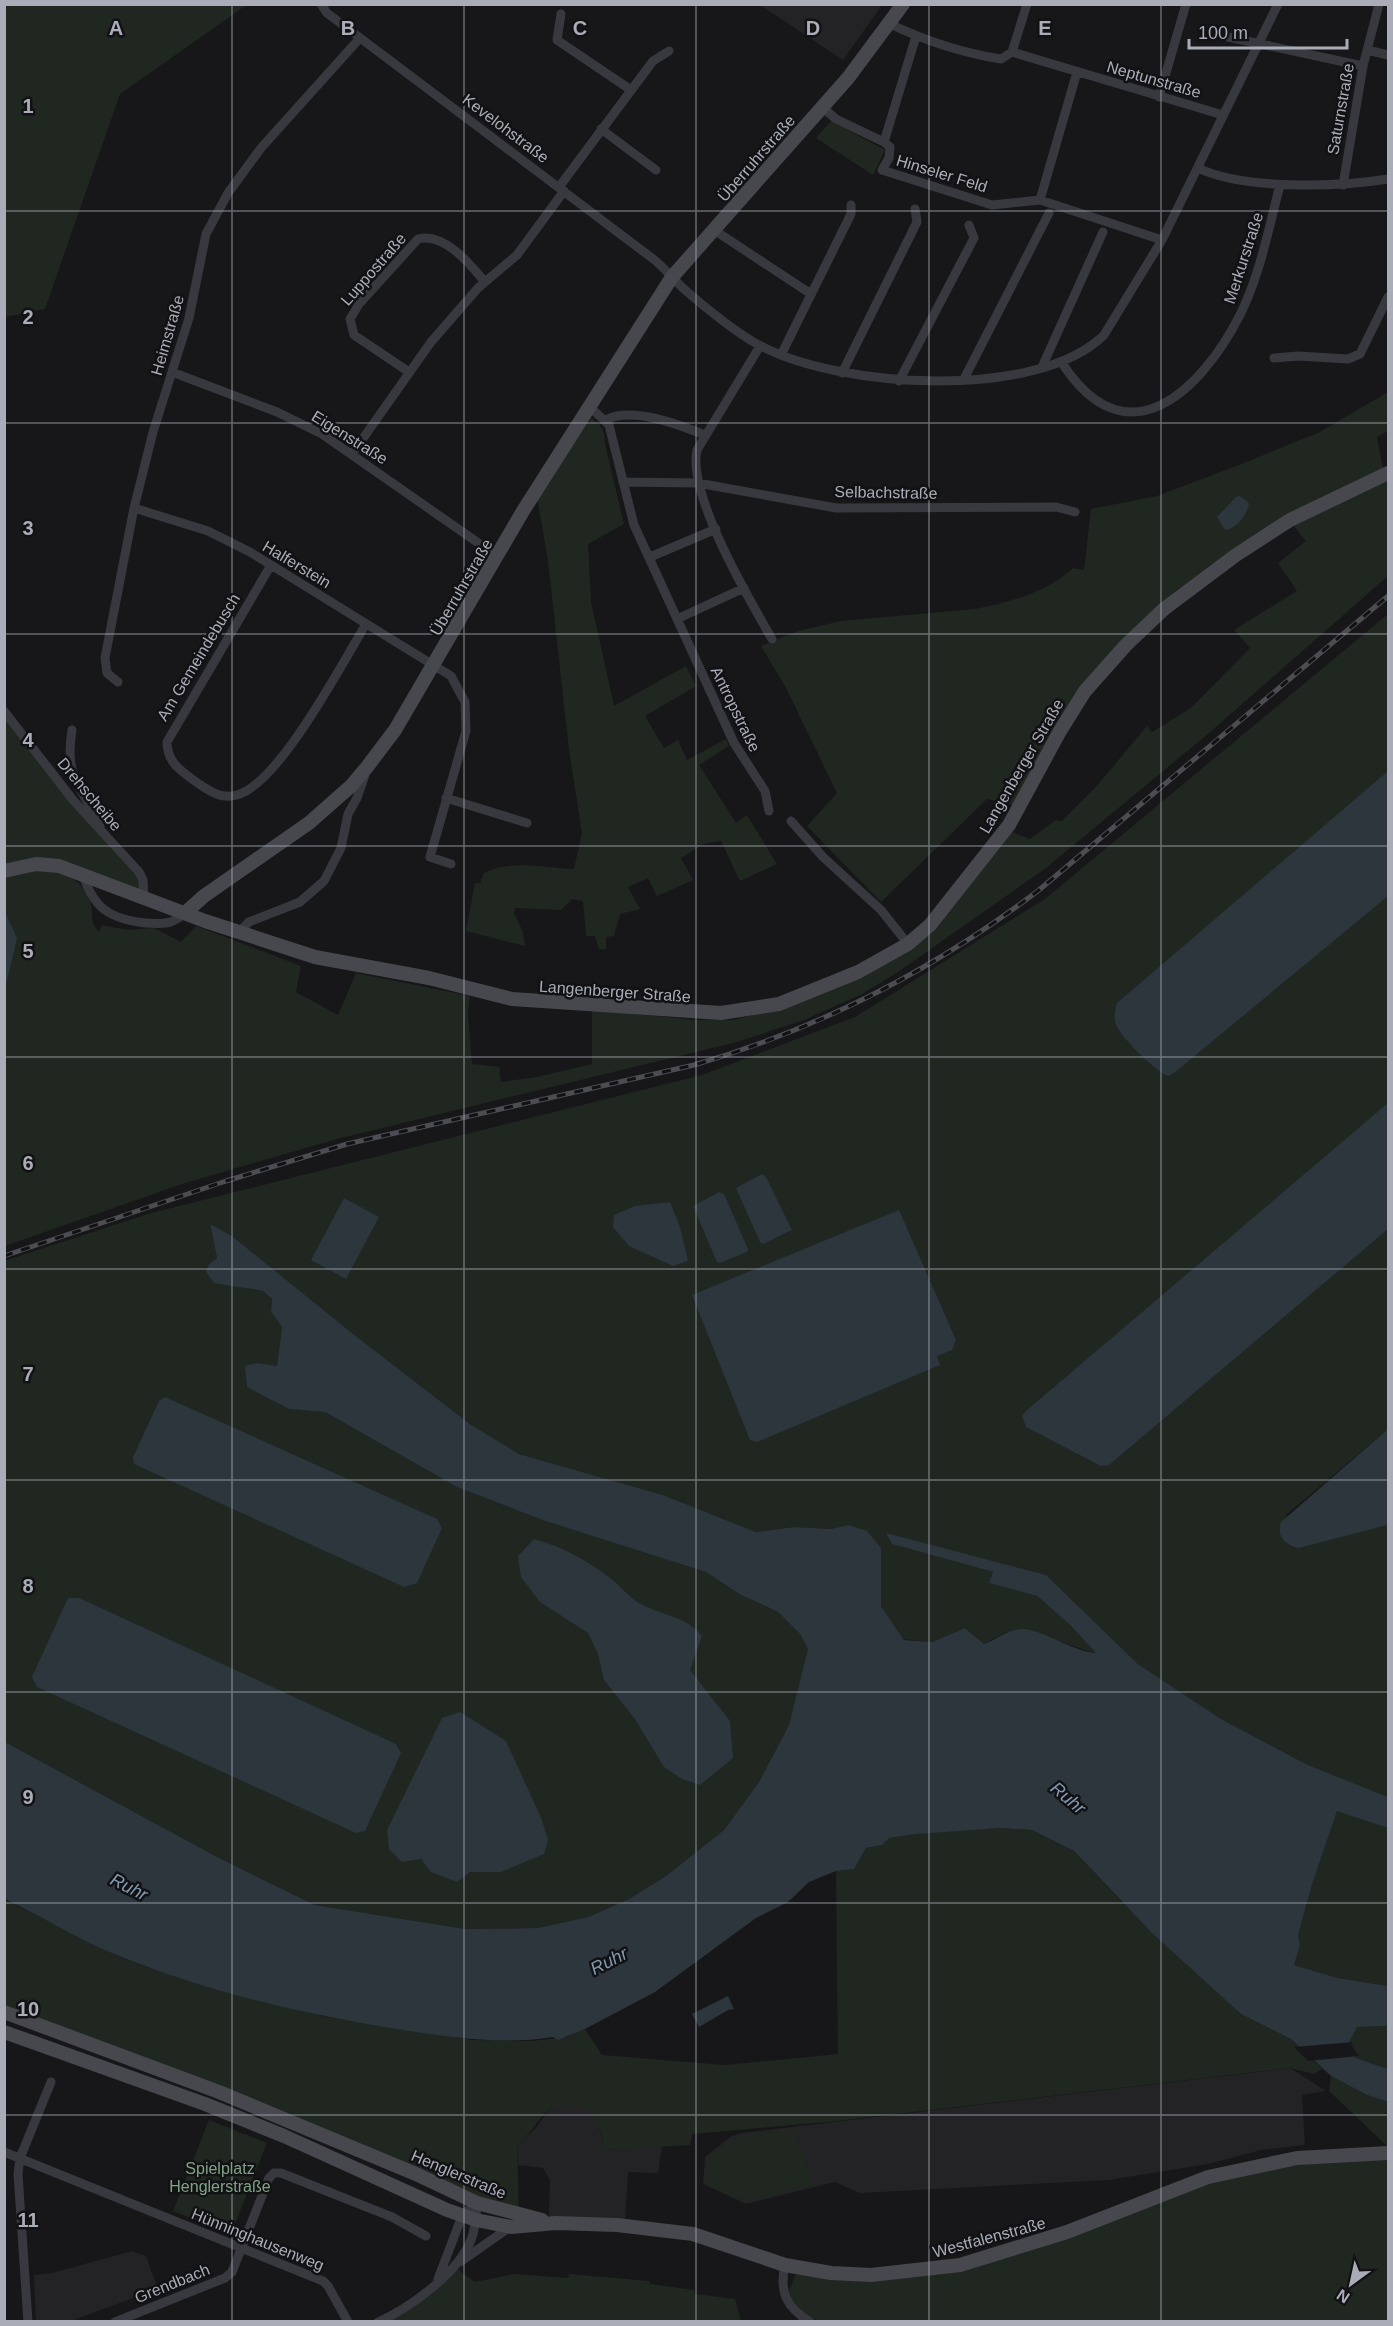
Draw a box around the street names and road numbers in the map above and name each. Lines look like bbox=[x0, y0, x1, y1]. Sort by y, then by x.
street label: Neptunstraße bbox=[1105, 58, 1203, 101]
street label: Saturnstraße bbox=[1324, 62, 1357, 156]
street label: Kevelohstraße bbox=[459, 91, 552, 166]
street label: Überruhrstraße bbox=[714, 112, 798, 205]
street label: Hinseler Feld bbox=[894, 152, 989, 195]
street label: Merkurstraße bbox=[1221, 210, 1266, 306]
street label: Luppostraße bbox=[337, 230, 409, 309]
street label: Heimstraße bbox=[148, 293, 187, 377]
street label: Eigenstraße bbox=[309, 407, 391, 468]
street label: Selbachstraße bbox=[834, 483, 938, 502]
street label: Überruhrstraße bbox=[427, 536, 496, 638]
street label: Halferstein bbox=[260, 537, 334, 591]
street label: Am Gemeindebusch bbox=[154, 591, 243, 724]
street label: Antropstraße bbox=[708, 664, 764, 755]
street label: Langenberger Straße bbox=[976, 696, 1067, 836]
street label: Drehscheibe bbox=[54, 754, 125, 834]
street label: Langenberger Straße bbox=[539, 978, 692, 1005]
street label: Henglerstraße bbox=[409, 2147, 509, 2202]
street label: Hünninghausenweg bbox=[189, 2205, 327, 2274]
street label: Westfalenstraße bbox=[931, 2214, 1048, 2261]
street label: Grendbach bbox=[132, 2261, 212, 2306]

